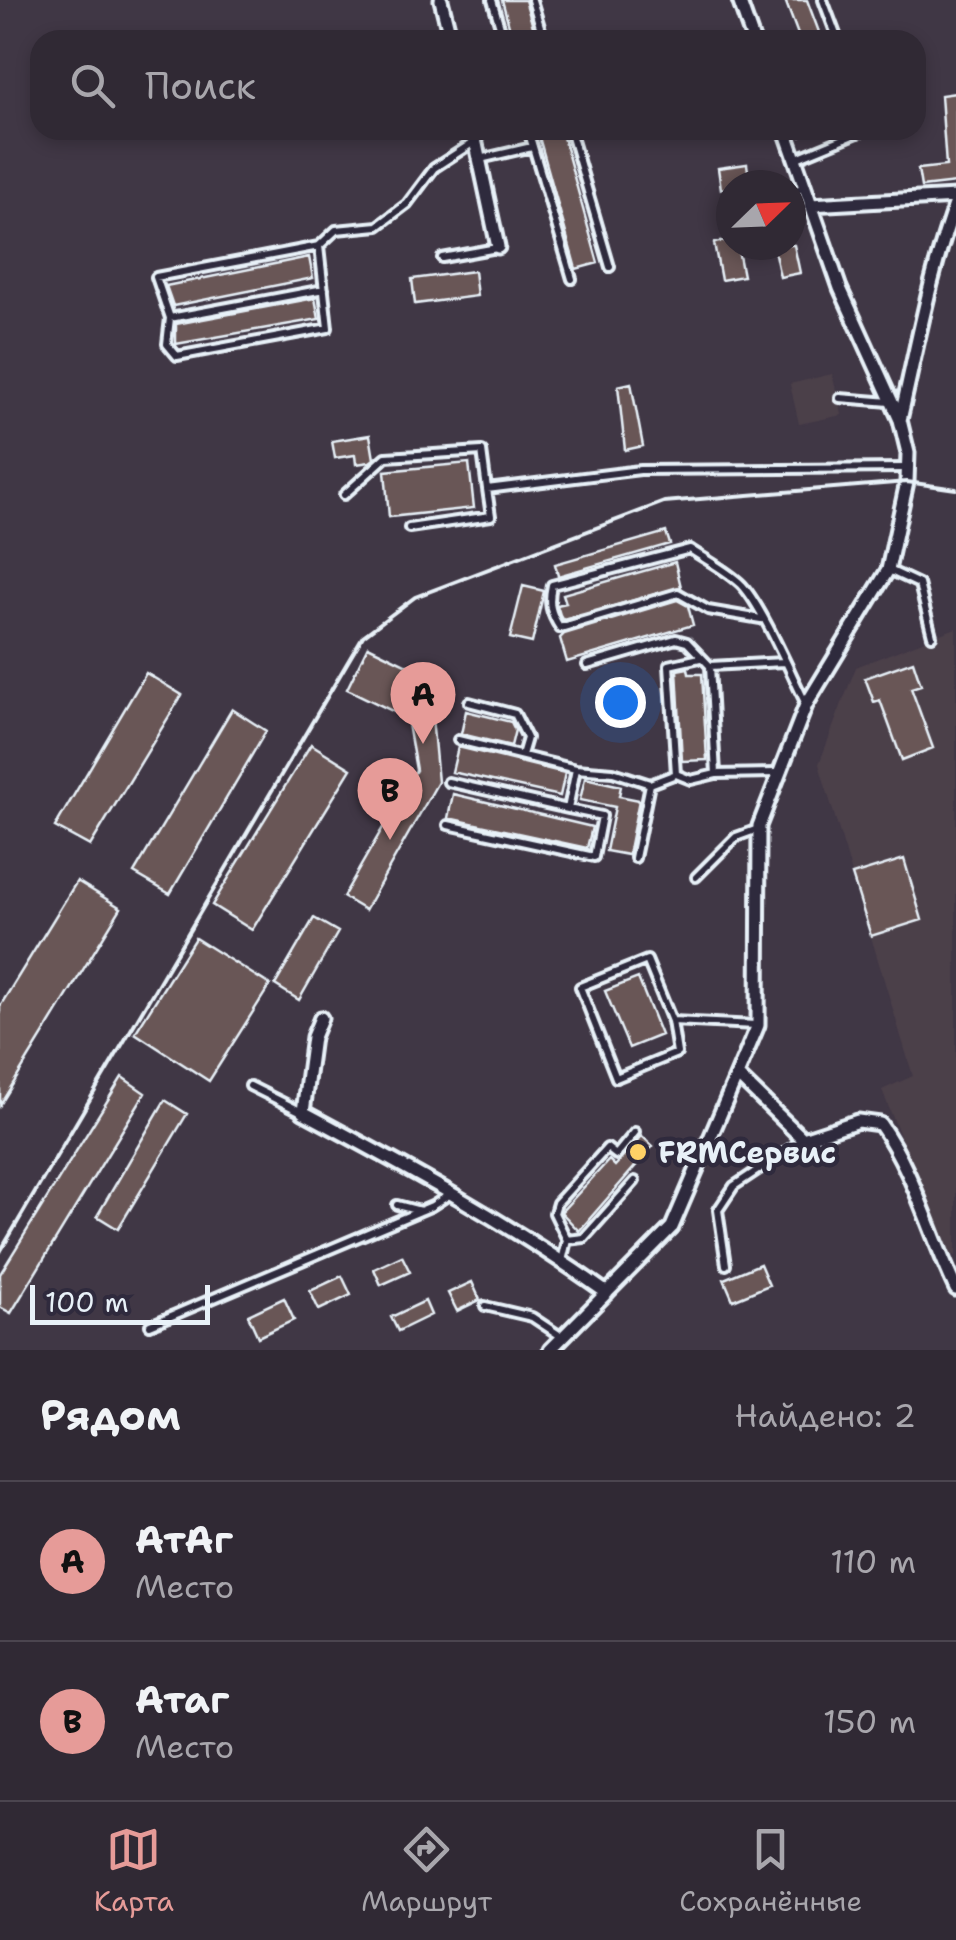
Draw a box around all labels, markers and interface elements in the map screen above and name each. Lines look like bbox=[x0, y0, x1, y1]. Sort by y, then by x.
search box bbox=[30, 30, 926, 140]
icon: search bbox=[65, 58, 120, 113]
text: Поиск bbox=[145, 60, 256, 111]
north arrow bbox=[716, 170, 806, 260]
pin: A bbox=[390, 662, 456, 744]
your location bbox=[595, 677, 646, 728]
pin: B bbox=[358, 758, 422, 840]
place label: FRMСервис bbox=[658, 1132, 836, 1173]
marker: FRMСервис bbox=[627, 1141, 649, 1163]
scale bar bbox=[30, 1280, 210, 1324]
text: 100 m bbox=[45, 1283, 129, 1321]
text: Рядом bbox=[40, 1387, 181, 1443]
text: Найдено: 2 bbox=[735, 1394, 916, 1437]
text: АтАг bbox=[135, 1514, 233, 1565]
text: A bbox=[60, 1540, 85, 1583]
text: 110 m bbox=[830, 1540, 916, 1583]
text: Место bbox=[135, 1565, 234, 1608]
text: Атаг bbox=[135, 1674, 229, 1725]
text: B bbox=[63, 1700, 82, 1743]
text: 150 m bbox=[823, 1700, 916, 1743]
text: Место bbox=[135, 1725, 234, 1768]
tab: Карта bbox=[94, 1822, 174, 1920]
tab: Маршрут bbox=[361, 1822, 492, 1920]
tab: Сохранённые bbox=[679, 1822, 862, 1920]

